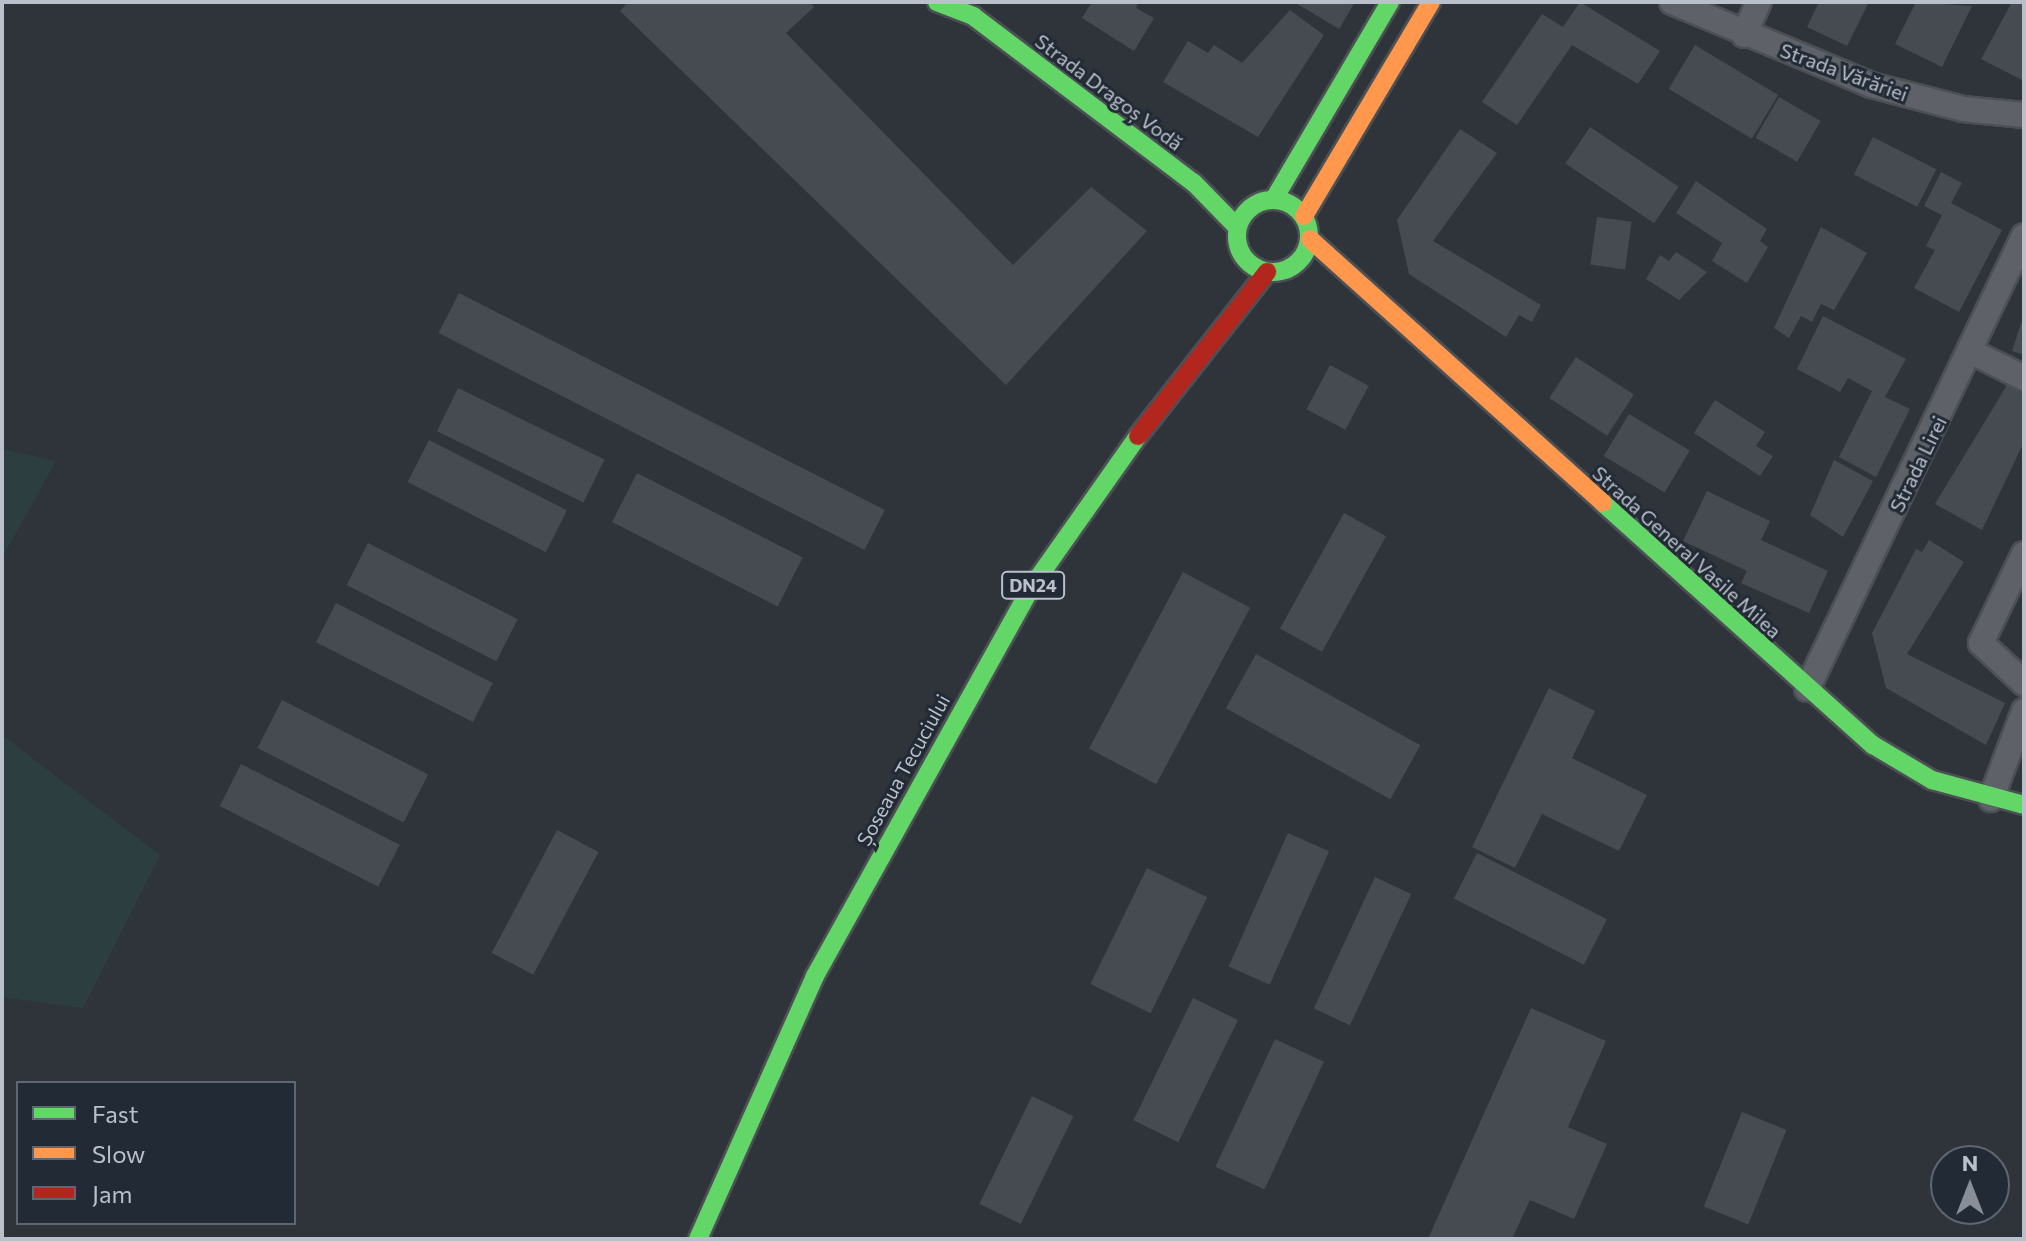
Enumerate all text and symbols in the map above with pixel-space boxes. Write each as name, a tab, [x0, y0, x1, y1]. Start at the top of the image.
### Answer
street label: Strada Dragoș Vodă	[1031, 29, 1187, 155]
street label: Strada Vărăriei	[1777, 38, 1911, 106]
street label: Strada Lirei	[1884, 412, 1952, 516]
street label: Strada General Vasile Milea	[1588, 461, 1786, 643]
road number: DN24	[1001, 571, 1065, 599]
street label: Șoseaua Tecuciului	[851, 690, 955, 850]
legend	[16, 1081, 296, 1225]
text: Fast	[92, 1099, 139, 1128]
text: Slow	[92, 1139, 145, 1168]
north arrow	[1930, 1145, 2010, 1225]
text: N	[1962, 1149, 1978, 1176]
text: Jam	[92, 1179, 132, 1208]

